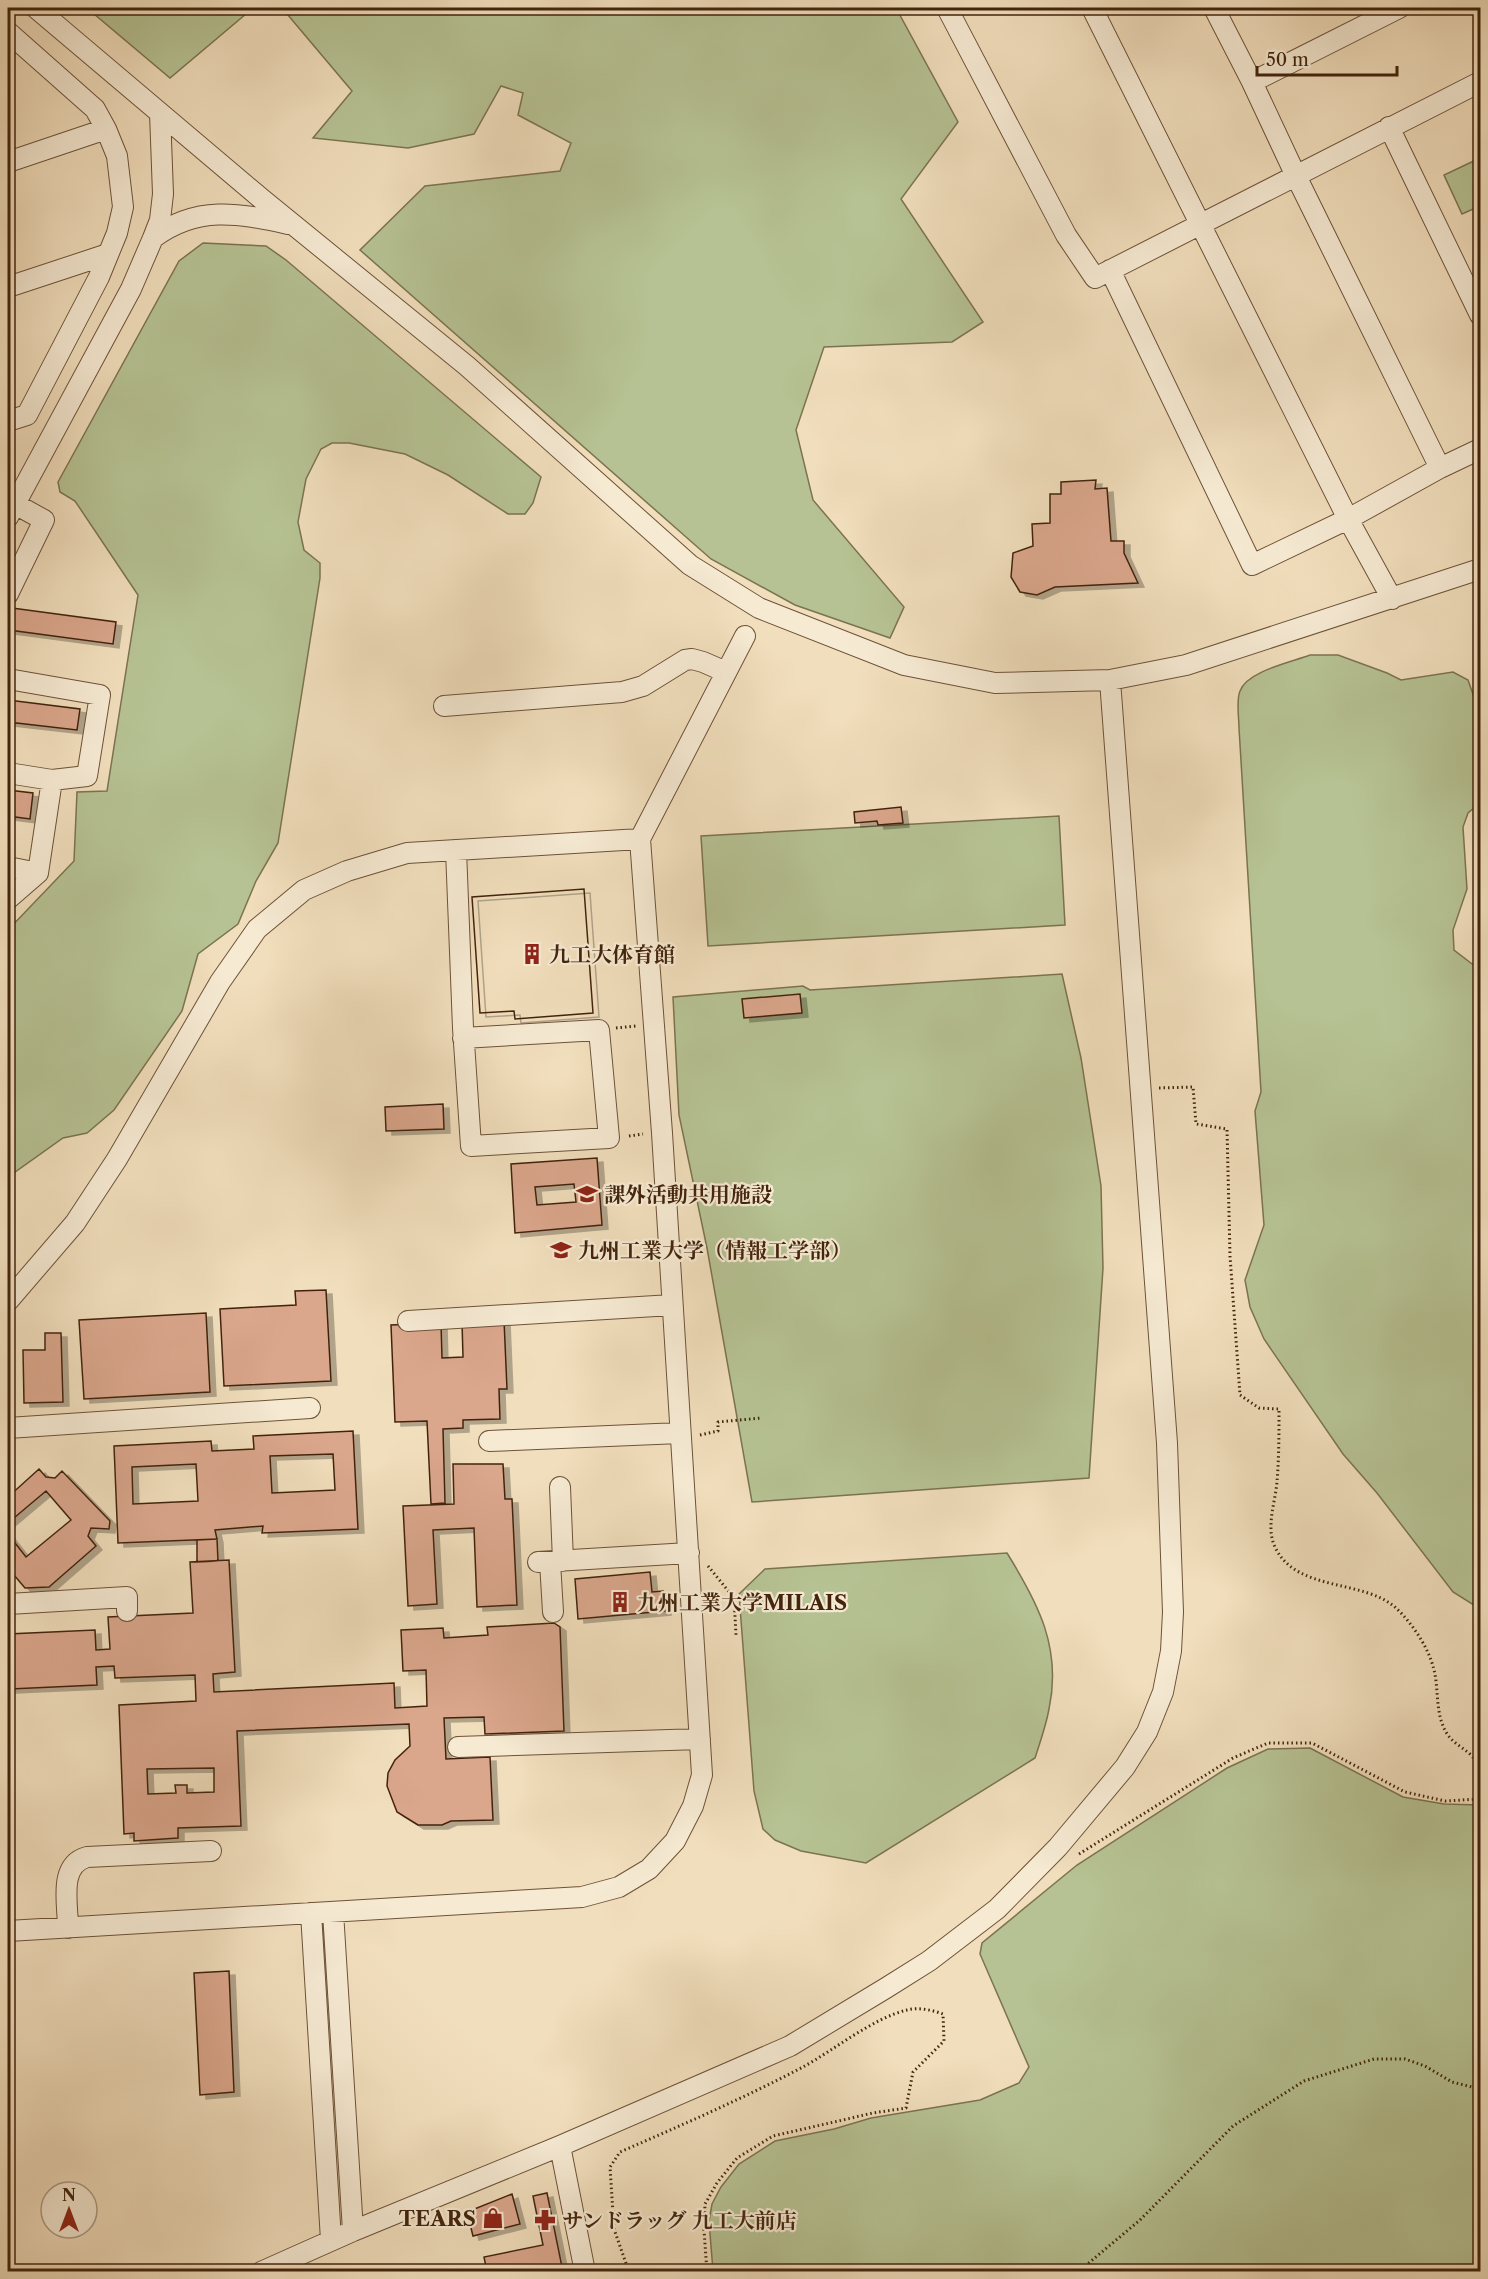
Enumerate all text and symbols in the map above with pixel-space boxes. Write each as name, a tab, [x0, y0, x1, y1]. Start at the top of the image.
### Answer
scale bar	[1257, 39, 1396, 77]
text: 50 m	[1266, 49, 1309, 71]
building icon: 九工大体育館	[520, 942, 544, 966]
place label: 九工大体育館	[549, 942, 675, 967]
school or university icon: 課外活動共用施設	[575, 1182, 599, 1206]
place label: 課外活動共用施設	[604, 1182, 772, 1207]
school or university icon: 九州工業大学（情報工学部）	[549, 1238, 573, 1262]
place label: 九州工業大学（情報工学部）	[578, 1238, 851, 1263]
building icon: 九州工業大学MILAIS	[608, 1590, 632, 1614]
place label: 九州工業大学MILAIS	[637, 1590, 847, 1615]
north arrow	[39, 2180, 99, 2240]
text: N	[62, 2185, 76, 2205]
place label: TEARS	[399, 2206, 476, 2231]
shop icon: TEARS	[481, 2206, 505, 2230]
pharmacy icon: サンドラッグ 九工大前店	[533, 2208, 557, 2232]
place label: サンドラッグ 九工大前店	[562, 2208, 797, 2233]

